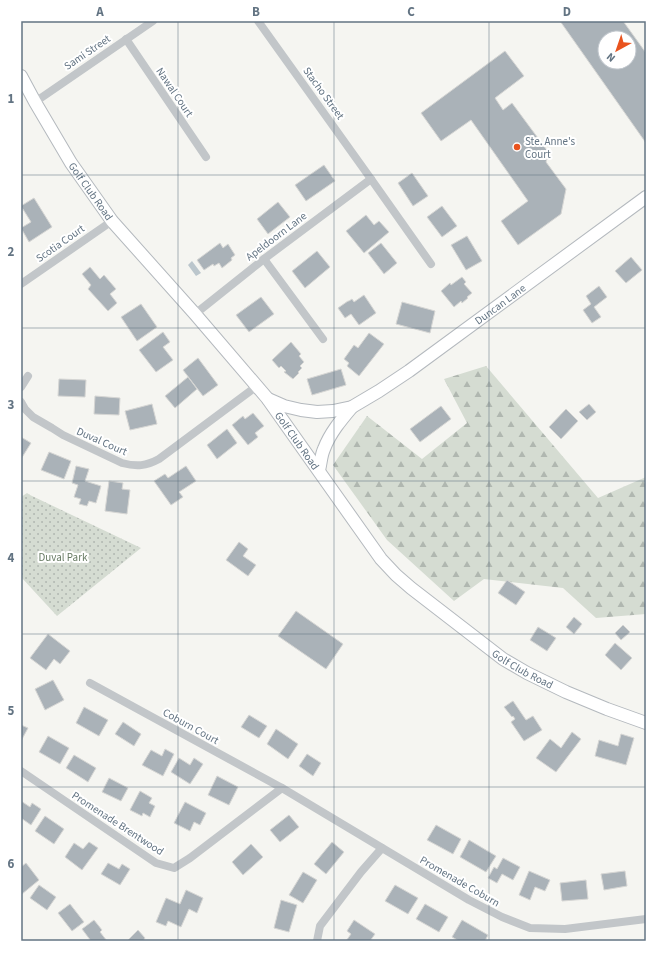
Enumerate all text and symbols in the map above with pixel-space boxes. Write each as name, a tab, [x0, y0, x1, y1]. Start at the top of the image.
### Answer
text: A	[95, 3, 104, 21]
text: B	[252, 3, 260, 21]
text: C	[407, 3, 415, 21]
text: D	[563, 3, 571, 21]
north arrow	[597, 30, 637, 70]
street label: Sami Street	[61, 31, 114, 73]
text: N	[603, 49, 619, 65]
street label: Stacho Street	[299, 64, 348, 123]
street label: Nawal Court	[152, 65, 197, 120]
text: 1	[8, 90, 15, 108]
place label: Ste. Anne's Court	[525, 134, 576, 162]
marker: Ste. Anne's Court	[512, 142, 522, 152]
street label: Golf Club Road	[65, 159, 116, 224]
street label: Apeldoorn Lane	[243, 208, 310, 264]
street label: Scotia Court	[33, 221, 88, 266]
text: 2	[8, 243, 15, 261]
street label: Duncan Lane	[472, 280, 529, 328]
text: 3	[8, 396, 15, 414]
street label: Golf Club Road	[271, 409, 323, 473]
street label: Duval Court	[74, 424, 130, 459]
text: 4	[8, 549, 15, 567]
park label: Duval Park	[39, 550, 88, 565]
street label: Golf Club Road	[489, 646, 555, 693]
text: 5	[8, 702, 15, 720]
street label: Coburn Court	[160, 705, 222, 748]
street label: Promenade Brentwood	[69, 788, 167, 859]
street label: Promenade Coburn	[417, 852, 502, 910]
text: 6	[8, 855, 15, 873]

